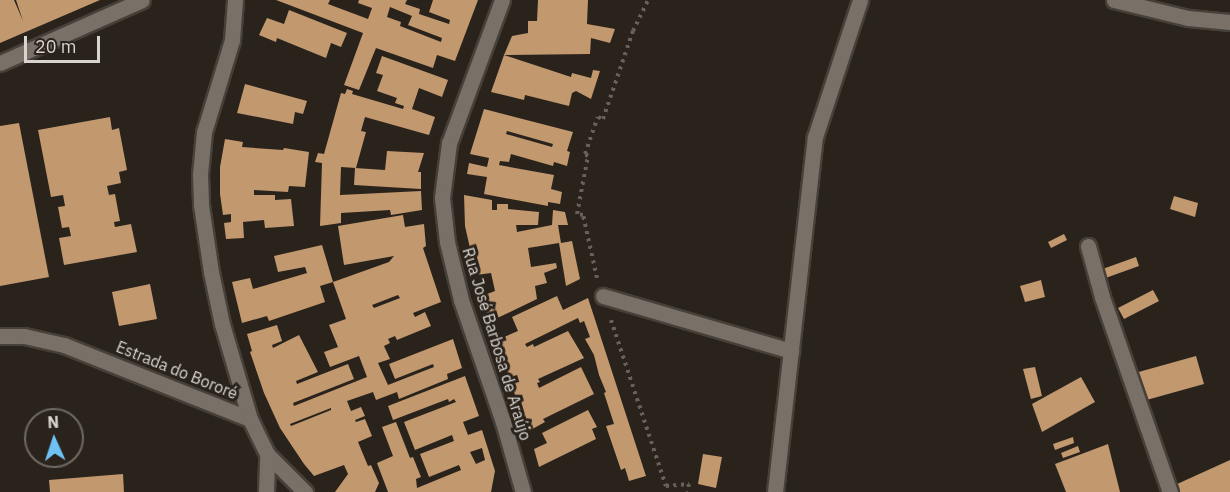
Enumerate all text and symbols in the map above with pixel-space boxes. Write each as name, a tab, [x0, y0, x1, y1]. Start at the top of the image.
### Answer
scale bar	[27, 24, 104, 62]
text: 20 m	[35, 35, 77, 58]
street label: Rua José Barbosa de Araújo	[458, 245, 536, 443]
street label: Estrada do Bororé	[113, 337, 241, 403]
north arrow	[24, 408, 84, 468]
text: N	[47, 412, 59, 432]

